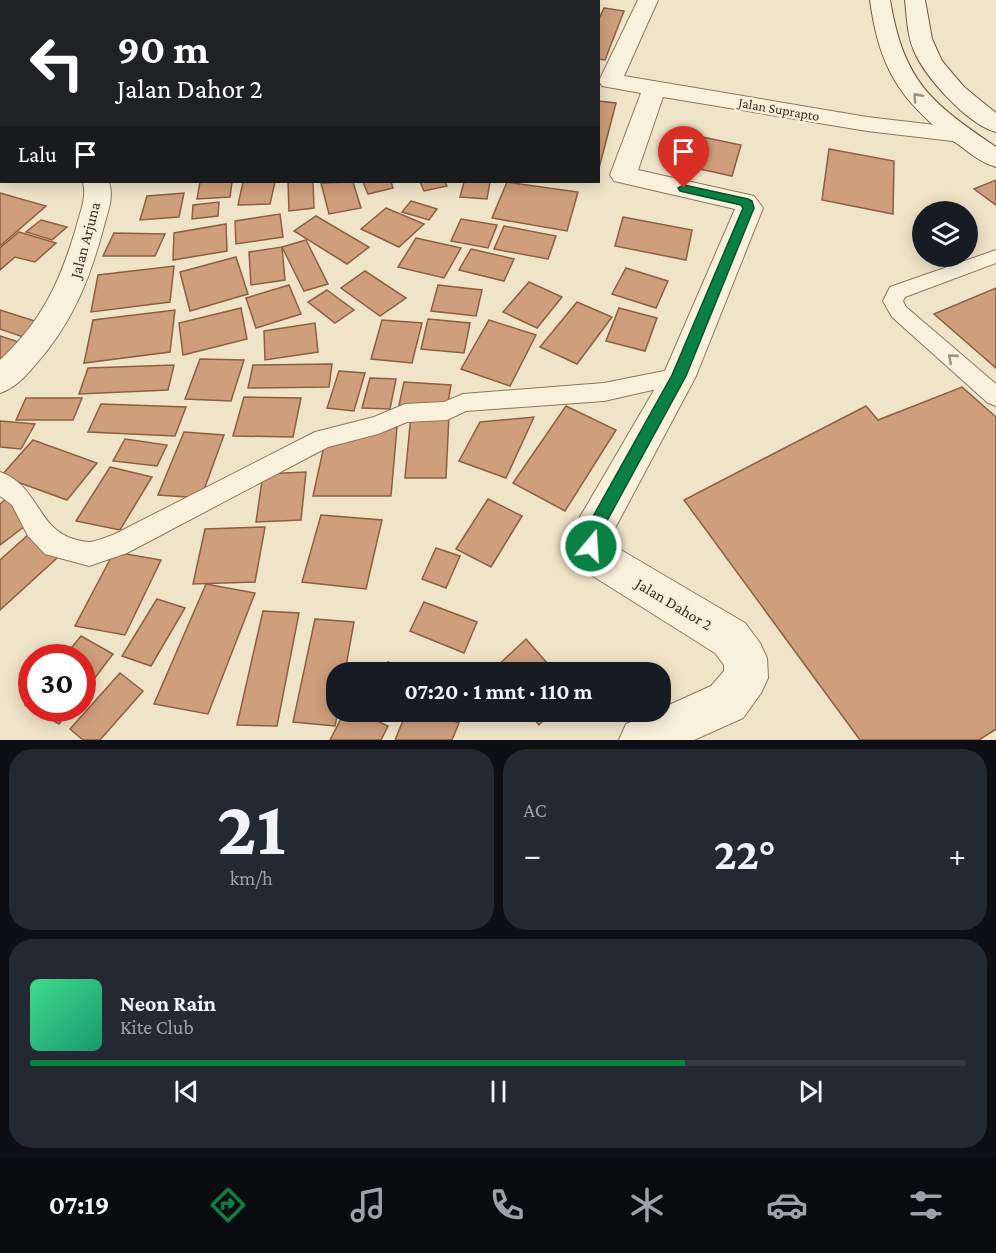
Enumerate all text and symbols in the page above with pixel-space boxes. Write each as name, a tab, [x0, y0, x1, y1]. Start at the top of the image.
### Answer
icon: left	[18, 24, 96, 102]
text: 90 m	[117, 25, 209, 72]
text: Jalan Dahor 2	[117, 74, 263, 104]
one-way arrow	[913, 93, 924, 104]
street label: Jalan Suprapto	[735, 94, 821, 124]
pin	[658, 126, 709, 188]
icon: arrive	[667, 135, 700, 168]
icon: arrive	[69, 138, 102, 171]
text: Lalu	[18, 142, 57, 167]
street label: Jalan Arjuna	[66, 199, 104, 282]
map controls	[912, 201, 978, 267]
button: layers	[912, 201, 978, 267]
one-way arrow	[948, 355, 959, 366]
position arrow	[559, 514, 623, 578]
street label: Jalan Dahor 2	[630, 573, 716, 635]
speed limit sign: 30	[18, 644, 96, 722]
text: 07:20 · 1 mnt · 110 m	[405, 679, 592, 704]
text: 21	[217, 784, 286, 871]
text: AC	[524, 799, 547, 821]
text: 22°	[714, 829, 776, 879]
text: −	[524, 836, 541, 873]
text: +	[949, 836, 966, 873]
text: km/h	[230, 867, 273, 889]
text: Neon Rain	[120, 991, 216, 1016]
text: Kite Club	[120, 1016, 194, 1038]
icon: previous	[170, 1075, 203, 1108]
icon: pause	[482, 1075, 515, 1108]
icon: next	[794, 1075, 827, 1108]
icon: directions	[207, 1184, 249, 1226]
icon: music	[347, 1184, 389, 1226]
icon: phone	[486, 1184, 528, 1226]
icon: climate	[626, 1184, 668, 1226]
icon: car	[766, 1184, 808, 1226]
icon: filters	[905, 1184, 947, 1226]
text: 07:19	[49, 1190, 109, 1220]

